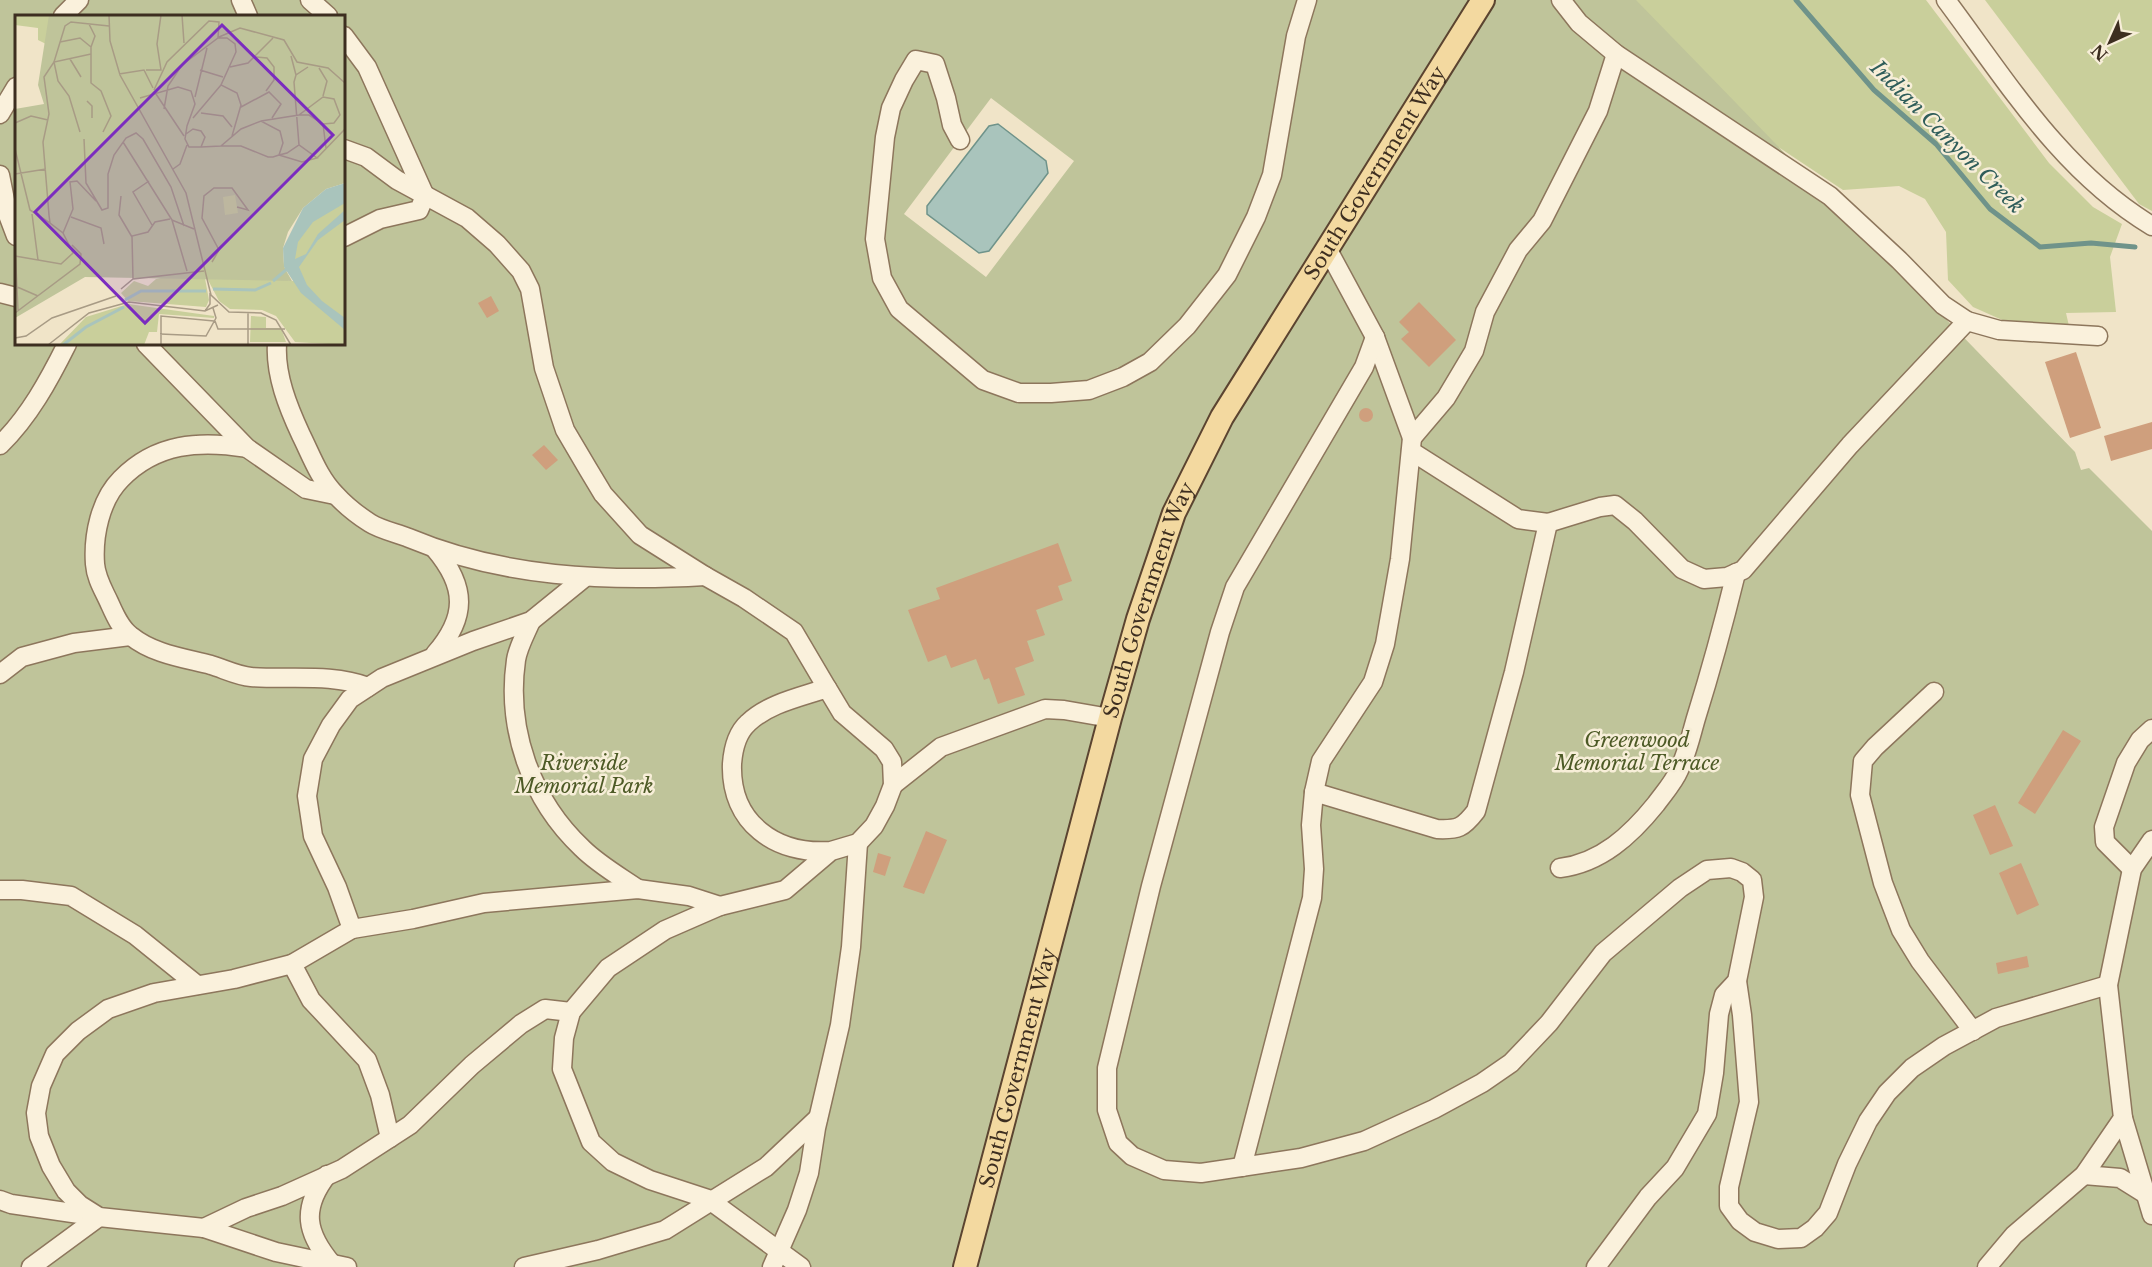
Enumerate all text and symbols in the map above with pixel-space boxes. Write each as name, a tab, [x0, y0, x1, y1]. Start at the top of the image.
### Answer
north arrow	[2080, 12, 2140, 72]
inset map	[15, 15, 345, 345]
text: N	[2087, 40, 2112, 65]
water label: Indian Canyon Creek	[1864, 54, 2029, 219]
street label: South Government Way	[1299, 61, 1451, 284]
street label: South Government Way	[1099, 478, 1200, 721]
park label: Greenwood Memorial Terrace	[1554, 728, 1719, 775]
park label: Riverside Memorial Park	[514, 751, 653, 798]
street label: South Government Way	[974, 945, 1061, 1191]

